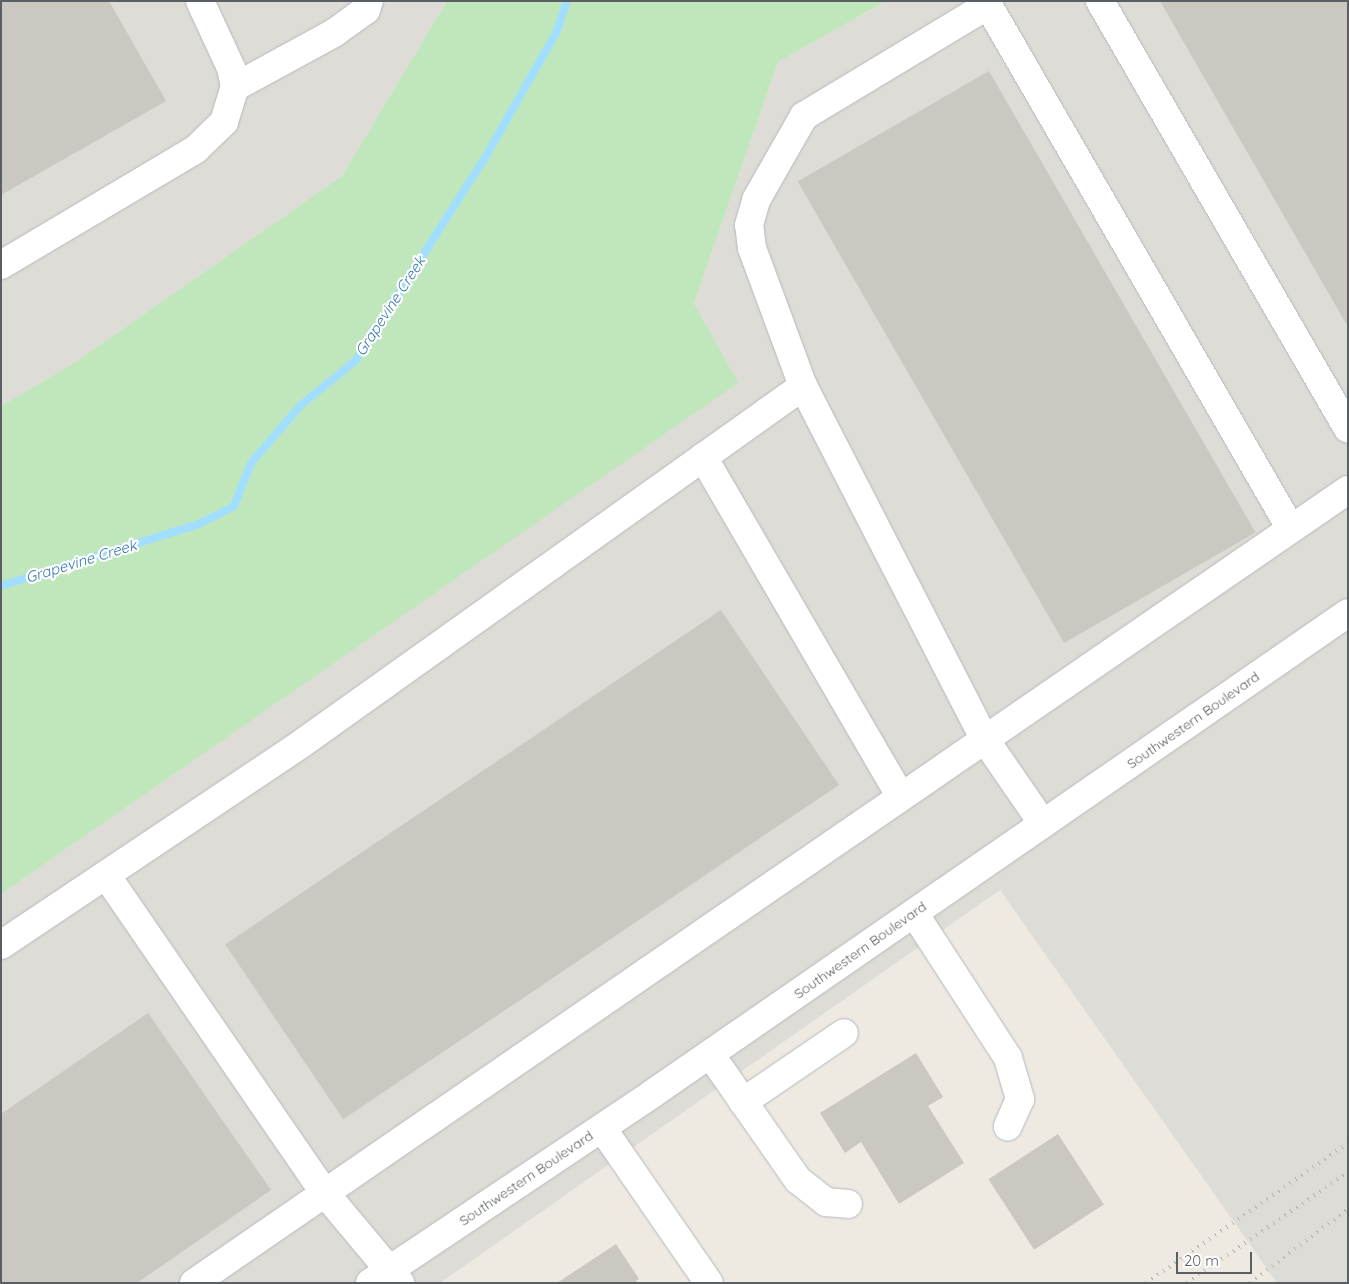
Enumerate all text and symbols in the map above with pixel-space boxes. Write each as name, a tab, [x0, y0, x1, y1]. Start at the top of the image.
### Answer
water label: Grapevine Creek	[351, 253, 429, 359]
water label: Grapevine Creek	[23, 536, 139, 586]
street label: Southwestern Boulevard	[1124, 668, 1262, 772]
street label: Southwestern Boulevard	[791, 898, 929, 1002]
street label: Southwestern Boulevard	[456, 1127, 596, 1229]
scale bar	[1179, 1242, 1255, 1274]
text: 20 m	[1184, 1251, 1219, 1270]

